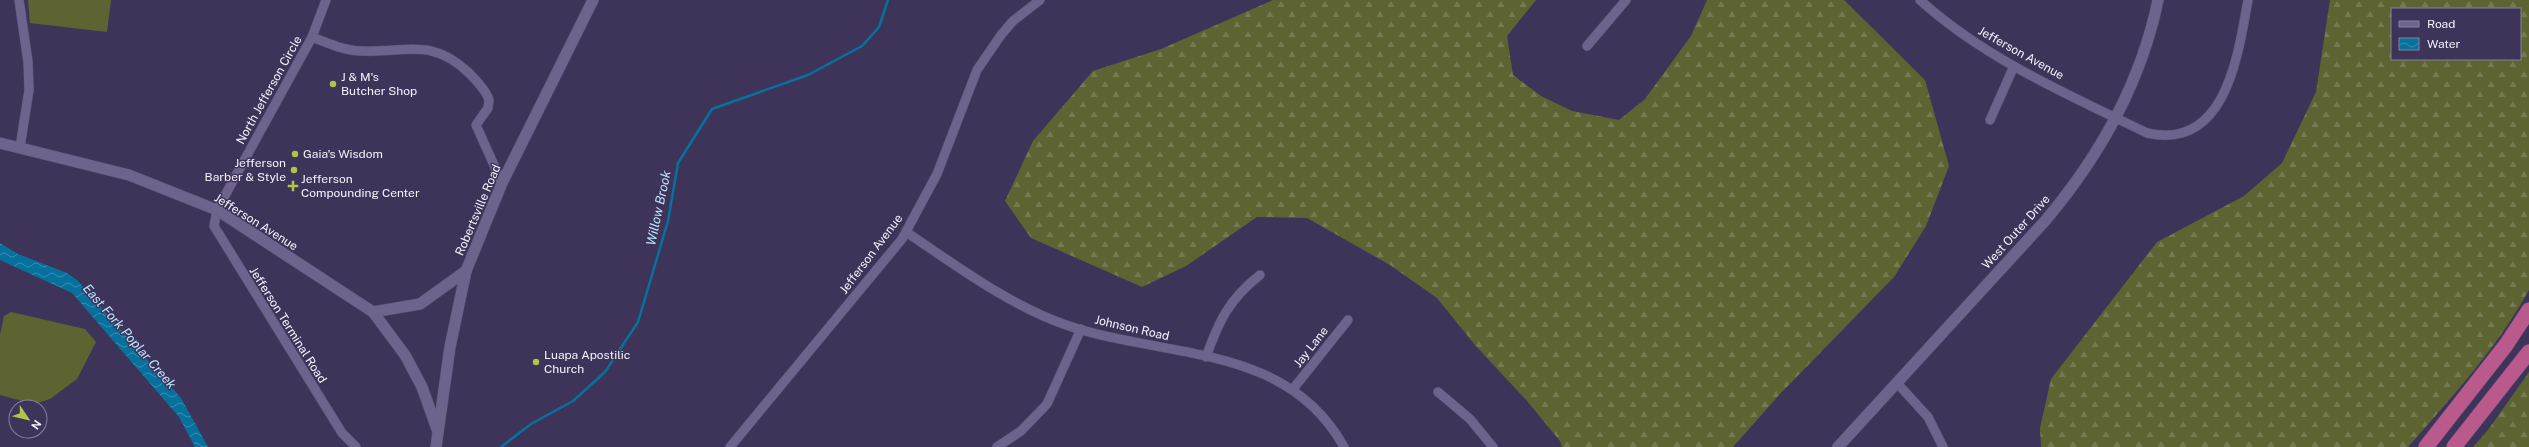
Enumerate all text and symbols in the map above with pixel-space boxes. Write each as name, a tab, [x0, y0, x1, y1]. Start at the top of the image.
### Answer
legend	[2391, 8, 2521, 60]
text: Road	[2427, 17, 2455, 31]
street label: Jefferson Avenue	[1976, 24, 2066, 82]
street label: North Jefferson Circle	[233, 33, 305, 147]
text: Water	[2427, 37, 2461, 51]
place label: J & M's Butcher Shop	[341, 70, 417, 98]
marker: J & M's Butcher Shop	[328, 79, 338, 89]
place label: Gaia's Wisdom	[303, 147, 383, 161]
marker: Gaia's Wisdom	[290, 149, 300, 159]
place label: Jefferson Barber & Style	[205, 156, 286, 184]
street label: Robertsville Road	[452, 162, 504, 258]
marker: Jefferson Barber & Style	[289, 165, 299, 175]
water label: Willow Brook	[643, 169, 674, 247]
place label: Jefferson Compounding Center	[301, 172, 420, 200]
marker: Jefferson Compounding Center	[288, 181, 298, 191]
street label: Jefferson Avenue	[212, 191, 300, 253]
street label: West Outer Drive	[1979, 192, 2053, 272]
street label: Jefferson Avenue	[837, 211, 906, 296]
street label: Jefferson Terminal Road	[246, 264, 330, 386]
water label: East Fork Poplar Creek	[80, 281, 179, 392]
street label: Johnson Road	[1093, 313, 1171, 343]
street label: Jay Lane	[1291, 324, 1331, 370]
place label: Luapa Apostilic Church	[544, 348, 630, 376]
marker: Luapa Apostilic Church	[531, 357, 541, 367]
north arrow	[8, 399, 48, 439]
text: N	[29, 418, 44, 432]

